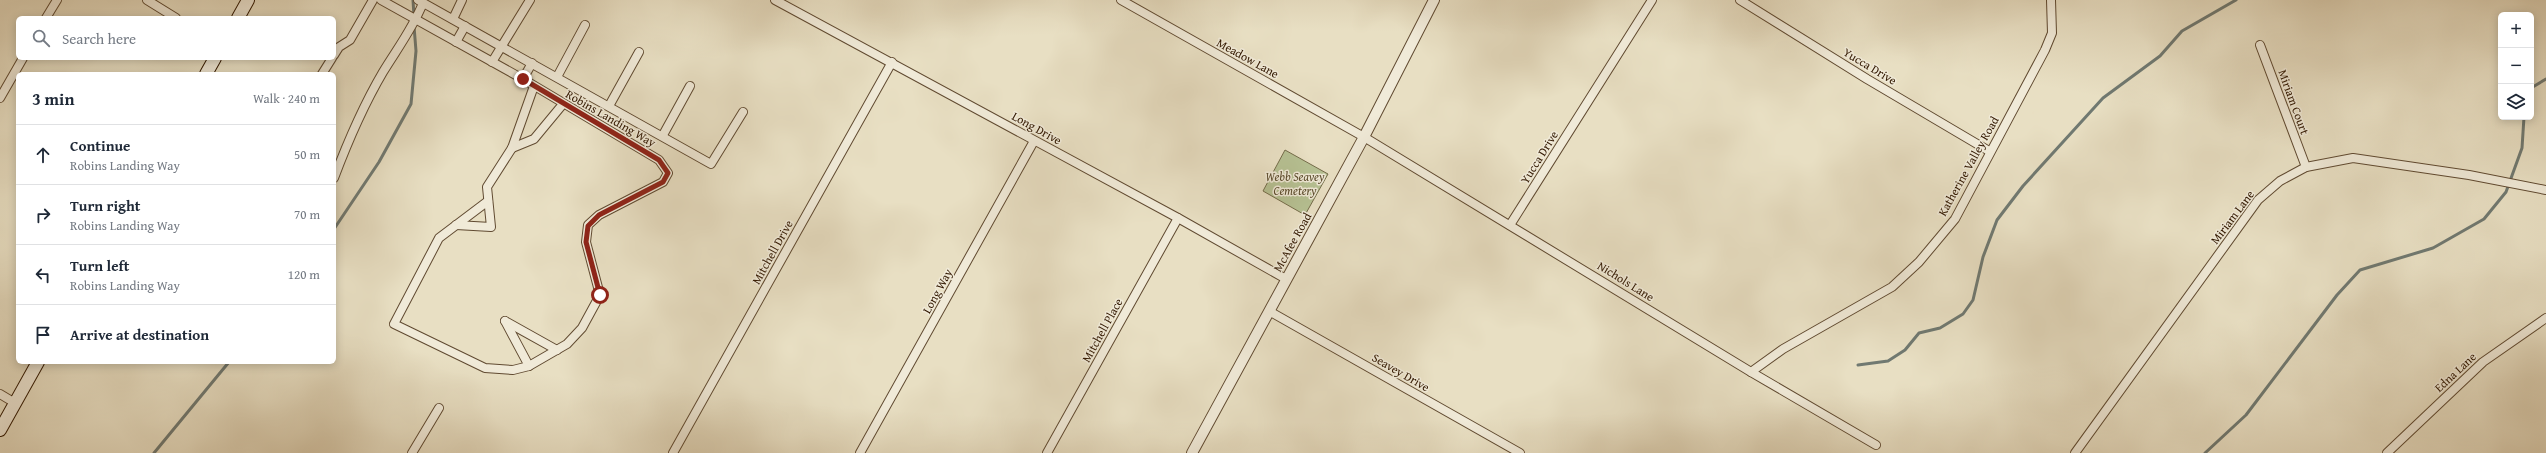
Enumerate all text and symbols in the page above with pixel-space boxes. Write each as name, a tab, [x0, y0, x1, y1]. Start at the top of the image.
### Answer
map controls	[2498, 12, 2534, 120]
button: +	[2498, 12, 2534, 48]
search box	[16, 16, 336, 60]
icon: search	[30, 27, 52, 49]
text: Search here	[62, 28, 136, 49]
street label: Meadow Lane	[1214, 34, 1282, 82]
street label: Yucca Drive	[1840, 43, 1900, 89]
button: −	[2498, 48, 2534, 84]
street label: Miriam Court	[2274, 67, 2314, 138]
route end	[514, 70, 532, 88]
button: layers	[2498, 84, 2534, 120]
street label: Robins Landing Way	[563, 85, 659, 151]
text: 3 min	[32, 86, 74, 111]
text: Walk · 240 m	[253, 89, 320, 108]
street label: Long Drive	[1009, 107, 1065, 149]
street label: Katherine Valley Road	[1934, 113, 2003, 219]
street label: Yucca Drive	[1516, 127, 1562, 187]
text: Continue	[70, 135, 131, 156]
icon: ahead	[32, 144, 54, 166]
text: 50 m	[294, 145, 320, 164]
text: Robins Landing Way	[70, 156, 180, 175]
park label: Webb Seavey Cemetery	[1266, 168, 1325, 199]
street label: Miriam Lane	[2206, 186, 2258, 247]
text: Turn right	[70, 195, 141, 216]
icon: right	[32, 204, 54, 226]
text: 70 m	[294, 205, 320, 224]
street label: McAfee Road	[1269, 209, 1316, 275]
text: Robins Landing Way	[70, 216, 180, 235]
street label: Mitchell Drive	[747, 216, 797, 287]
text: Turn left	[70, 255, 129, 276]
street label: Nichols Lane	[1594, 257, 1658, 305]
icon: left	[32, 264, 54, 286]
text: 120 m	[288, 265, 320, 284]
street label: Long Way	[918, 266, 956, 316]
text: Robins Landing Way	[70, 276, 180, 295]
route start	[591, 286, 609, 304]
street label: Mitchell Place	[1077, 295, 1127, 365]
icon: arrive	[32, 324, 54, 346]
text: Arrive at destination	[70, 324, 209, 345]
street label: Edna Lane	[2430, 348, 2480, 396]
street label: Seavey Drive	[1369, 349, 1433, 396]

